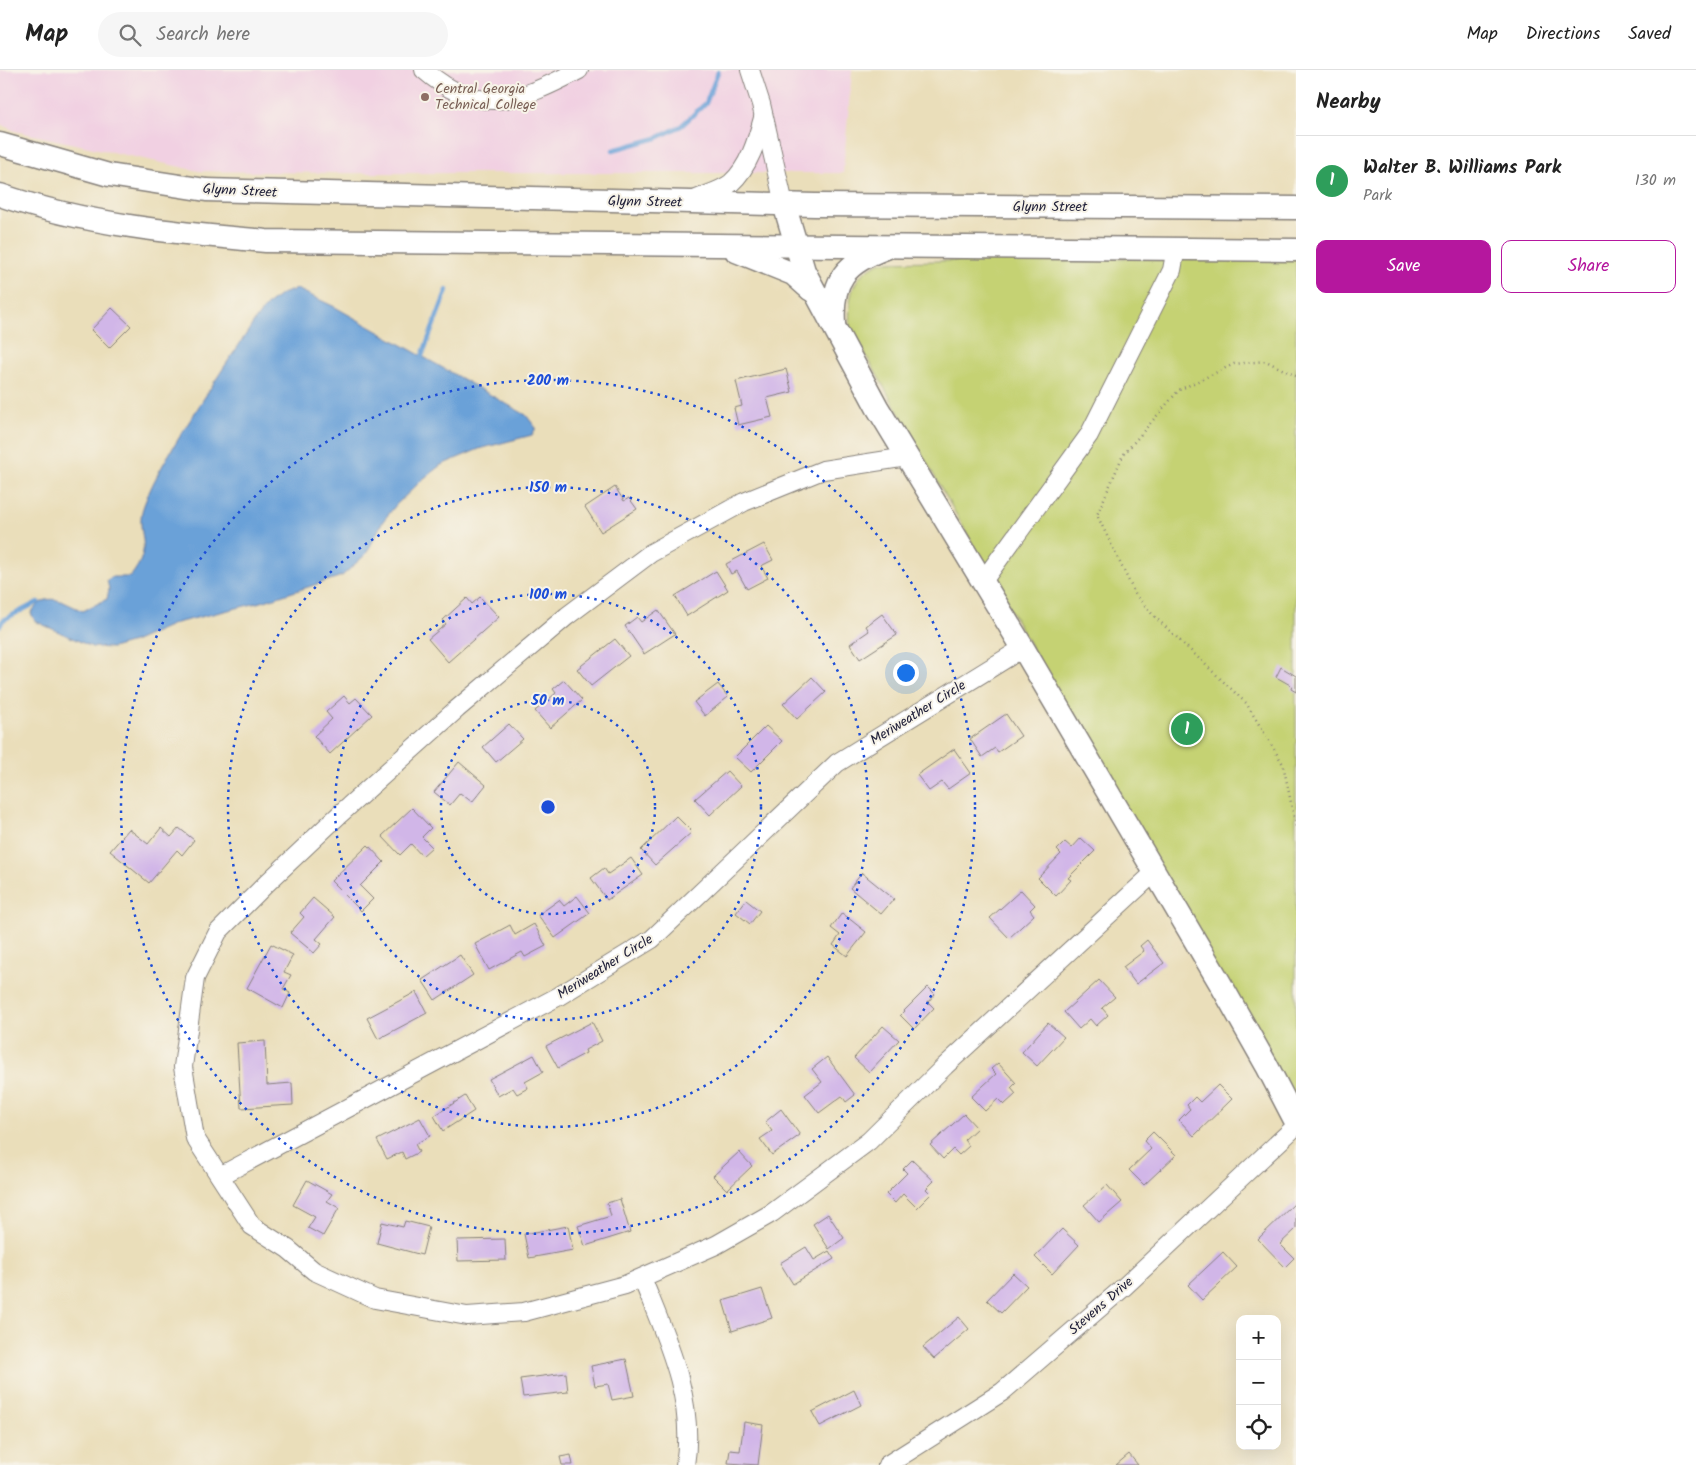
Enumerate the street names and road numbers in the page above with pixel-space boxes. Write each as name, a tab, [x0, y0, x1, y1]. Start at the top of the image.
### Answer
street label: Glynn Street	[202, 178, 278, 204]
street label: Glynn Street	[608, 190, 683, 214]
street label: Glynn Street	[1013, 196, 1088, 218]
street label: Meriweather Circle	[866, 674, 971, 751]
street label: Meriweather Circle	[553, 928, 658, 1005]
street label: Stevens Drive	[1064, 1271, 1139, 1340]

